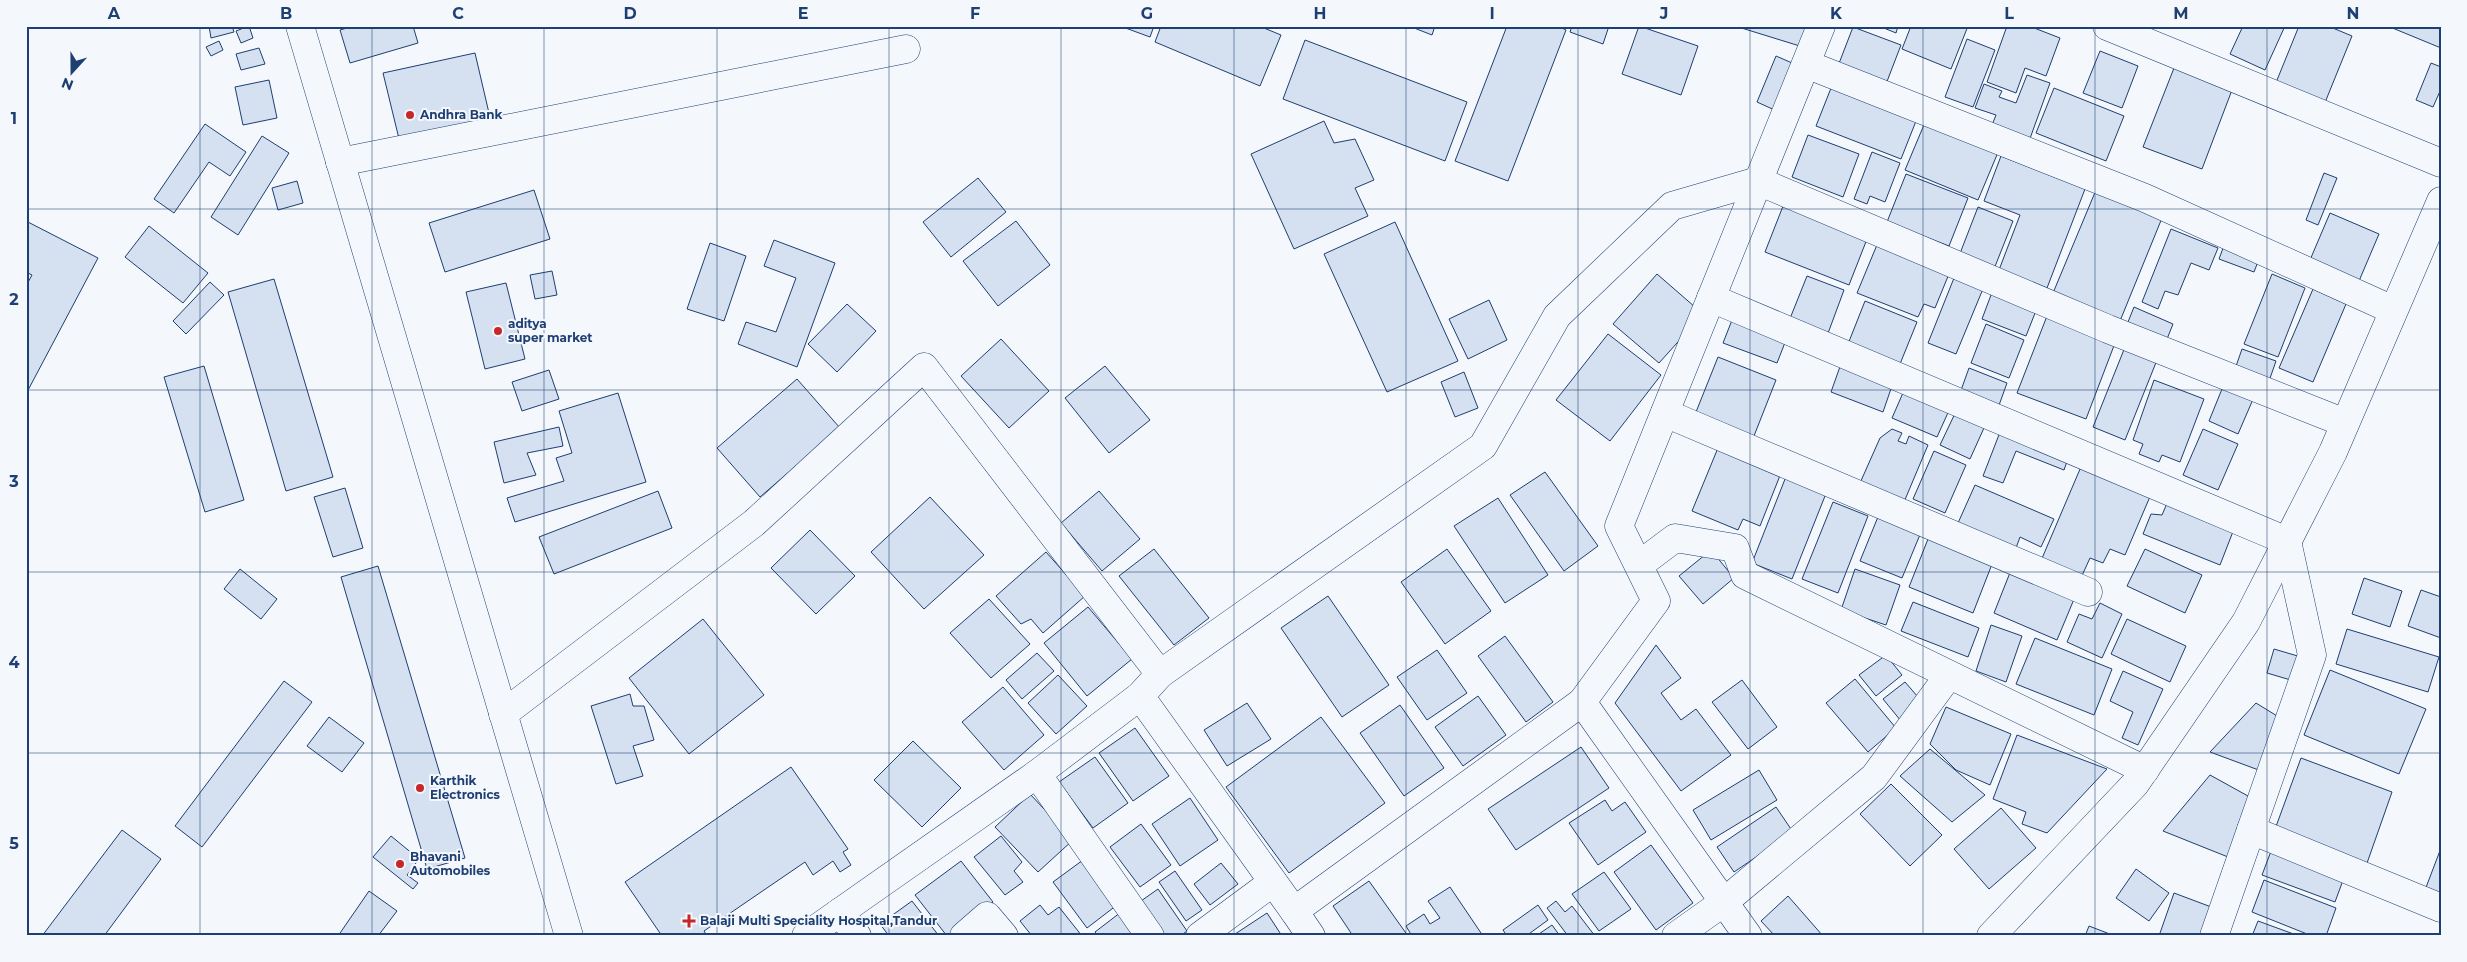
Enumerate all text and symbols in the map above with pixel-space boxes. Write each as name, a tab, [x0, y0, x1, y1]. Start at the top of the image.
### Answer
text: A	[107, 4, 121, 23]
text: B	[280, 4, 292, 23]
text: C	[452, 4, 464, 23]
text: D	[623, 4, 637, 23]
text: E	[798, 4, 808, 23]
text: F	[970, 4, 980, 23]
text: G	[1141, 4, 1153, 23]
text: H	[1314, 4, 1326, 23]
text: I	[1489, 4, 1495, 23]
text: J	[1659, 4, 1668, 23]
text: K	[1830, 4, 1843, 23]
text: L	[2004, 4, 2014, 23]
text: M	[2173, 4, 2189, 23]
text: N	[2347, 4, 2359, 23]
north arrow	[48, 48, 98, 98]
text: N	[59, 74, 76, 95]
place label: Andhra Bank	[419, 107, 503, 122]
text: 1	[11, 109, 17, 128]
marker: Andhra Bank	[404, 109, 416, 121]
text: 2	[9, 290, 19, 309]
place label: aditya super market	[508, 316, 593, 345]
marker: aditya super market	[492, 325, 504, 337]
text: 3	[8, 472, 19, 491]
text: 4	[8, 653, 20, 672]
place label: Karthik Electronics	[430, 773, 501, 802]
marker: Karthik Electronics	[414, 782, 426, 794]
text: 5	[9, 834, 19, 853]
place label: Bhavani Automobiles	[409, 849, 491, 878]
marker: Bhavani Automobiles	[394, 858, 406, 870]
place label: Balaji Multi Speciality Hospital,Tandur	[700, 913, 937, 928]
marker: Balaji Multi Speciality Hospital,Tandur	[682, 914, 696, 928]

